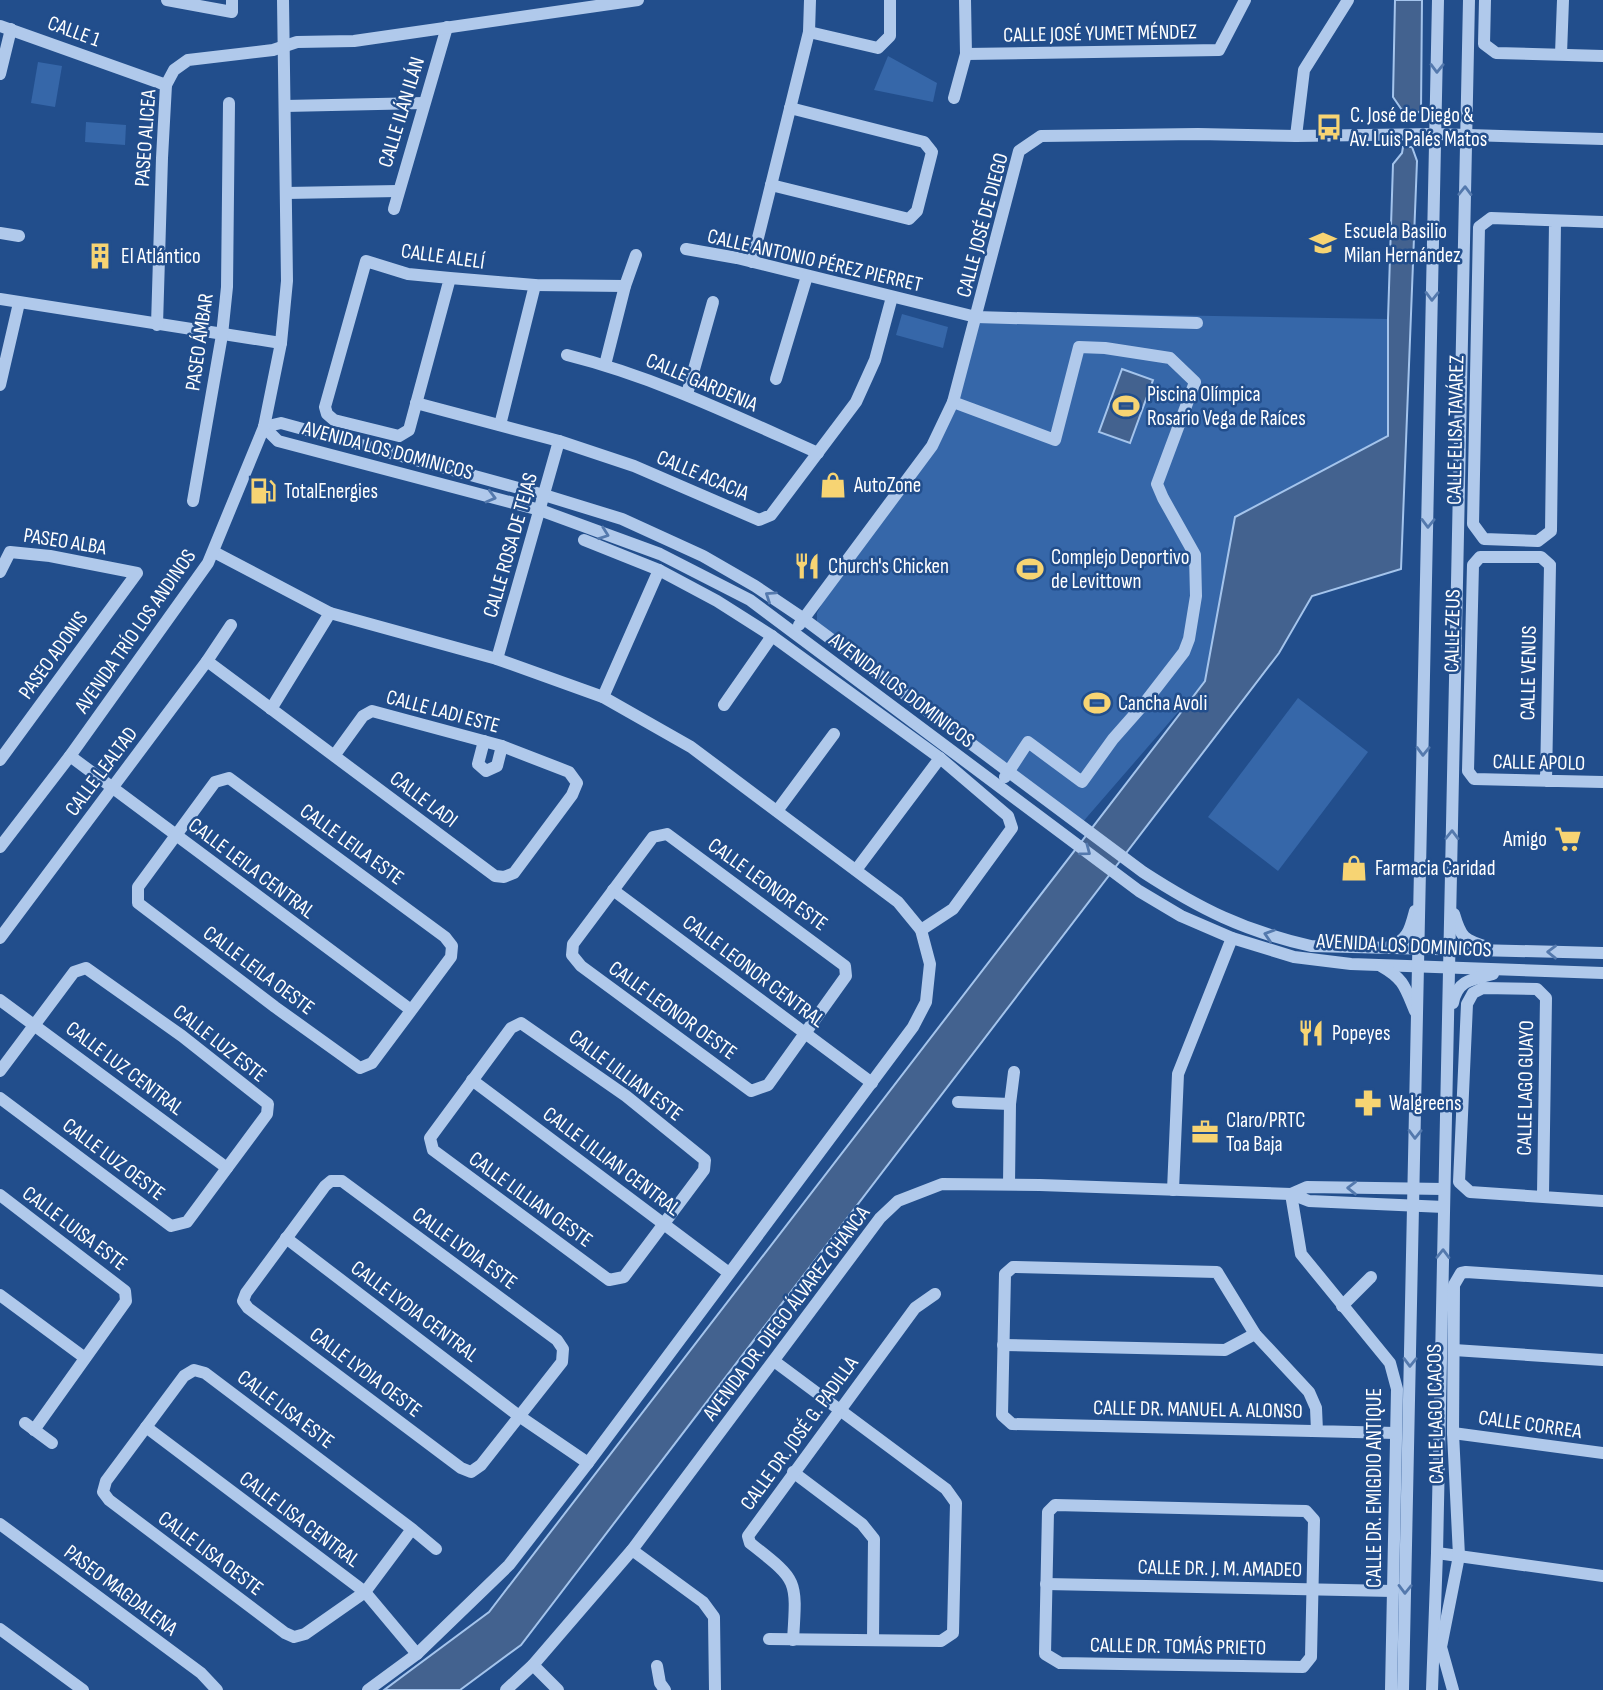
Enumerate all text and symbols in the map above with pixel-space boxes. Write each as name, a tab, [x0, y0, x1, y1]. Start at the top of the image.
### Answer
street label: CALLE 1	[44, 10, 104, 53]
street label: CALLE JOSÉ YUMET MÉNDEZ	[1003, 19, 1197, 48]
street label: CALLE ILÁN ILÁN	[373, 54, 430, 170]
one-way arrow	[1429, 63, 1445, 74]
street label: PASEO ALICEA	[130, 88, 161, 187]
place label: C. José de Diego & Av. Luis Palés Matos	[1349, 103, 1487, 152]
bus stop icon: C. José de Diego & Av. Luis Palés Matos	[1314, 112, 1344, 142]
street label: CALLE JOSÉ DE DIEGO	[951, 150, 1014, 300]
one-way arrow	[1457, 185, 1473, 196]
place label: Escuela Basilio Milan Hernández	[1344, 219, 1461, 268]
street label: CALLE ANTONIO PÉREZ PIERRET	[705, 224, 925, 297]
school or university icon: Escuela Basilio Milan Hernández	[1308, 228, 1338, 258]
street label: CALLE ALELÍ	[400, 238, 486, 275]
building icon: El Atlántico	[85, 241, 115, 271]
place label: El Atlántico	[121, 244, 201, 269]
one-way arrow	[1425, 290, 1440, 301]
street label: PASEO ÁMBAR	[180, 292, 219, 392]
street label: CALLE GARDENIA	[642, 348, 762, 418]
street label: CALLE ELISA TAVÁREZ	[1442, 355, 1469, 505]
place label: Piscina Olímpica Rosario Vega de Raíces	[1147, 382, 1306, 431]
sports icon: Piscina Olímpica Rosario Vega de Raíces	[1111, 391, 1141, 421]
street label: AVENIDA LOS DOMINICOS	[299, 415, 476, 485]
street label: CALLE ACACIA	[653, 445, 754, 507]
street label: CALLE ROSA DE TEJAS	[478, 470, 543, 620]
shop icon: AutoZone	[818, 470, 848, 500]
place label: AutoZone	[853, 473, 921, 498]
fuel station icon: TotalEnergies	[248, 476, 278, 506]
place label: TotalEnergies	[284, 479, 378, 504]
one-way arrow	[485, 489, 497, 503]
one-way arrow	[1420, 518, 1435, 529]
street label: PASEO ALBA	[22, 523, 109, 561]
one-way arrow	[598, 526, 610, 540]
street label: AVENIDA TRÍO LOS ANDINOS	[69, 545, 201, 719]
place label: Complejo Deportivo de Levittown	[1051, 545, 1190, 594]
restaurant icon: Church's Chicken	[792, 551, 822, 581]
place label: Church's Chicken	[828, 554, 949, 579]
sports icon: Complejo Deportivo de Levittown	[1015, 554, 1045, 584]
street label: CALLE ZEUS	[1439, 589, 1466, 673]
one-way arrow	[765, 592, 778, 604]
street label: PASEO ADONIS	[13, 607, 94, 704]
street label: CALLE VENUS	[1515, 625, 1542, 721]
street label: AVENIDA LOS DOMINICOS	[823, 627, 979, 753]
street label: CALLE LADI ESTE	[383, 684, 502, 739]
sports icon: Cancha Avoli	[1082, 688, 1112, 718]
place label: Cancha Avoli	[1118, 691, 1207, 716]
street label: CALLE LEALTAD	[60, 722, 143, 821]
one-way arrow	[1415, 746, 1431, 756]
street label: CALLE APOLO	[1492, 749, 1586, 776]
street label: CALLE LADI	[385, 766, 462, 833]
street label: CALLE LEILA ESTE	[295, 798, 409, 890]
street label: CALLE LEILA CENTRAL	[183, 813, 320, 924]
supermarket icon: Amigo	[1553, 824, 1583, 854]
place label: Amigo	[1502, 827, 1547, 852]
one-way arrow	[1444, 829, 1459, 840]
street label: CALLE LEONOR ESTE	[703, 833, 832, 936]
one-way arrow	[1078, 843, 1091, 856]
shop icon: Farmacia Caridad	[1339, 853, 1369, 883]
place label: Farmacia Caridad	[1375, 856, 1495, 881]
street label: CALLE LEONOR CENTRAL	[678, 910, 830, 1033]
street label: CALLE LEILA OESTE	[198, 920, 319, 1020]
street label: AVENIDA LOS DOMINICOS	[1315, 928, 1492, 963]
one-way arrow	[1264, 929, 1276, 943]
one-way arrow	[1546, 944, 1557, 960]
street label: CALLE LEONOR OESTE	[604, 956, 742, 1065]
street label: CALLE LUZ ESTE	[168, 999, 271, 1088]
street label: CALLE LUZ CENTRAL	[61, 1016, 189, 1121]
restaurant icon: Popeyes	[1296, 1018, 1326, 1048]
street label: CALLE LAGO GUAYO	[1512, 1020, 1539, 1156]
place label: Popeyes	[1332, 1021, 1391, 1046]
street label: CALLE LILLIAN ESTE	[564, 1024, 688, 1126]
pharmacy icon: Walgreens	[1353, 1088, 1383, 1118]
place label: Walgreens	[1389, 1091, 1462, 1116]
street label: CALLE LILLIAN CENTRAL	[538, 1101, 686, 1221]
place label: Claro/PRTC Toa Baja	[1226, 1108, 1305, 1157]
street label: CALLE LUZ OESTE	[58, 1113, 170, 1206]
office icon: Claro/PRTC Toa Baja	[1190, 1117, 1220, 1147]
one-way arrow	[1407, 1130, 1423, 1140]
street label: CALLE LILLIAN OESTE	[464, 1146, 597, 1253]
one-way arrow	[1346, 1180, 1356, 1196]
street label: CALLE LUISA ESTE	[17, 1181, 132, 1276]
street label: AVENIDA DR. DIEGO ÁLVAREZ CHANCA	[697, 1200, 876, 1426]
street label: CALLE LYDIA ESTE	[407, 1202, 522, 1295]
one-way arrow	[1435, 1249, 1451, 1259]
street label: CALLE LYDIA CENTRAL	[346, 1255, 484, 1368]
street label: CALLE LYDIA OESTE	[305, 1322, 427, 1423]
street label: CALLE LAGO ICACOS	[1422, 1344, 1449, 1484]
street label: CALLE DR. JOSÉ G. PADILLA	[735, 1351, 864, 1515]
one-way arrow	[1402, 1357, 1418, 1368]
street label: CALLE LISA ESTE	[232, 1365, 339, 1454]
street label: CALLE DR. EMIGDIO ANTIQUE	[1362, 1388, 1387, 1588]
street label: CALLE DR. MANUEL A. ALONSO	[1093, 1395, 1303, 1424]
street label: CALLE CORREA	[1477, 1405, 1584, 1444]
street label: CALLE LISA CENTRAL	[235, 1466, 365, 1573]
street label: CALLE LISA OESTE	[153, 1506, 268, 1601]
street label: PASEO MAGDALENA	[59, 1540, 183, 1642]
street label: CALLE DR. J. M. AMADEO	[1137, 1555, 1303, 1582]
one-way arrow	[1397, 1585, 1413, 1595]
street label: CALLE DR. TOMÁS PRIETO	[1090, 1632, 1266, 1661]

